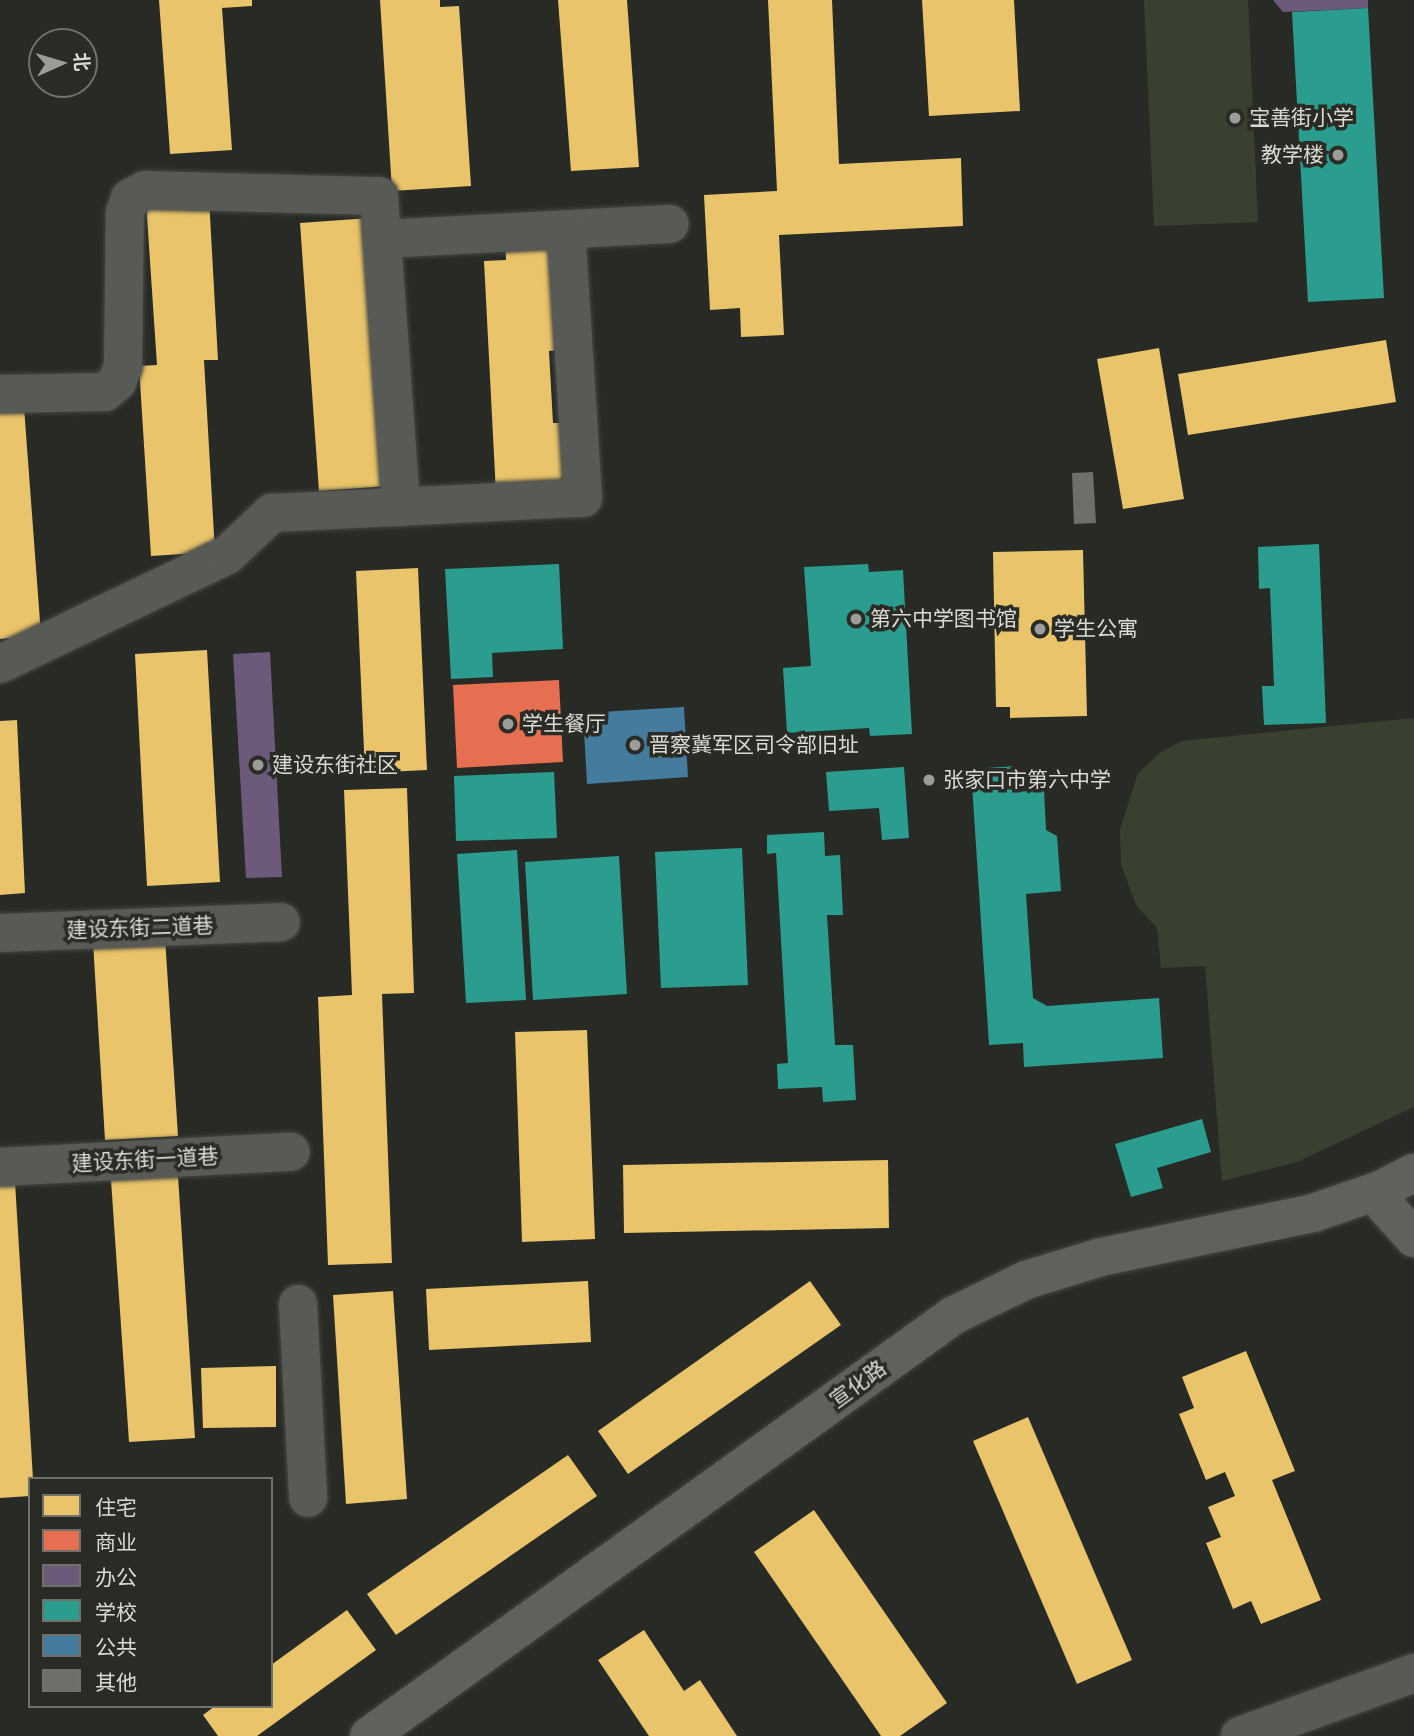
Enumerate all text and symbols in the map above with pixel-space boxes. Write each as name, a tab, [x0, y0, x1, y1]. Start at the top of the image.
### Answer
north arrow	[28, 28, 98, 98]
text: 北	[70, 51, 94, 72]
place label: 宝善街小学	[1249, 105, 1354, 131]
marker: 宝善街小学	[1227, 110, 1243, 126]
place label: 教学楼	[1261, 142, 1324, 168]
marker: 教学楼	[1330, 147, 1346, 163]
place label: 第六中学图书馆	[870, 606, 1017, 632]
marker: 第六中学图书馆	[848, 611, 864, 627]
place label: 学生公寓	[1054, 616, 1138, 642]
marker: 学生公寓	[1032, 621, 1048, 637]
place label: 学生餐厅	[522, 711, 606, 737]
marker: 学生餐厅	[500, 716, 516, 732]
place label: 晋察冀军区司令部旧址	[649, 732, 859, 758]
marker: 晋察冀军区司令部旧址	[627, 737, 643, 753]
place label: 建设东街社区	[272, 752, 398, 778]
marker: 建设东街社区	[250, 757, 266, 773]
place label: 张家口市第六中学	[943, 767, 1111, 793]
marker: 张家口市第六中学	[921, 772, 937, 788]
street label: 建设东街二道巷	[66, 913, 214, 943]
street label: 建设东街一道巷	[71, 1144, 219, 1176]
street label: 宣化路	[825, 1355, 891, 1413]
legend	[28, 1477, 273, 1708]
text: 住宅	[95, 1495, 137, 1520]
text: 商业	[95, 1530, 137, 1555]
text: 办公	[95, 1565, 137, 1590]
text: 学校	[95, 1600, 137, 1625]
text: 公共	[95, 1635, 137, 1660]
text: 其他	[95, 1670, 137, 1695]

